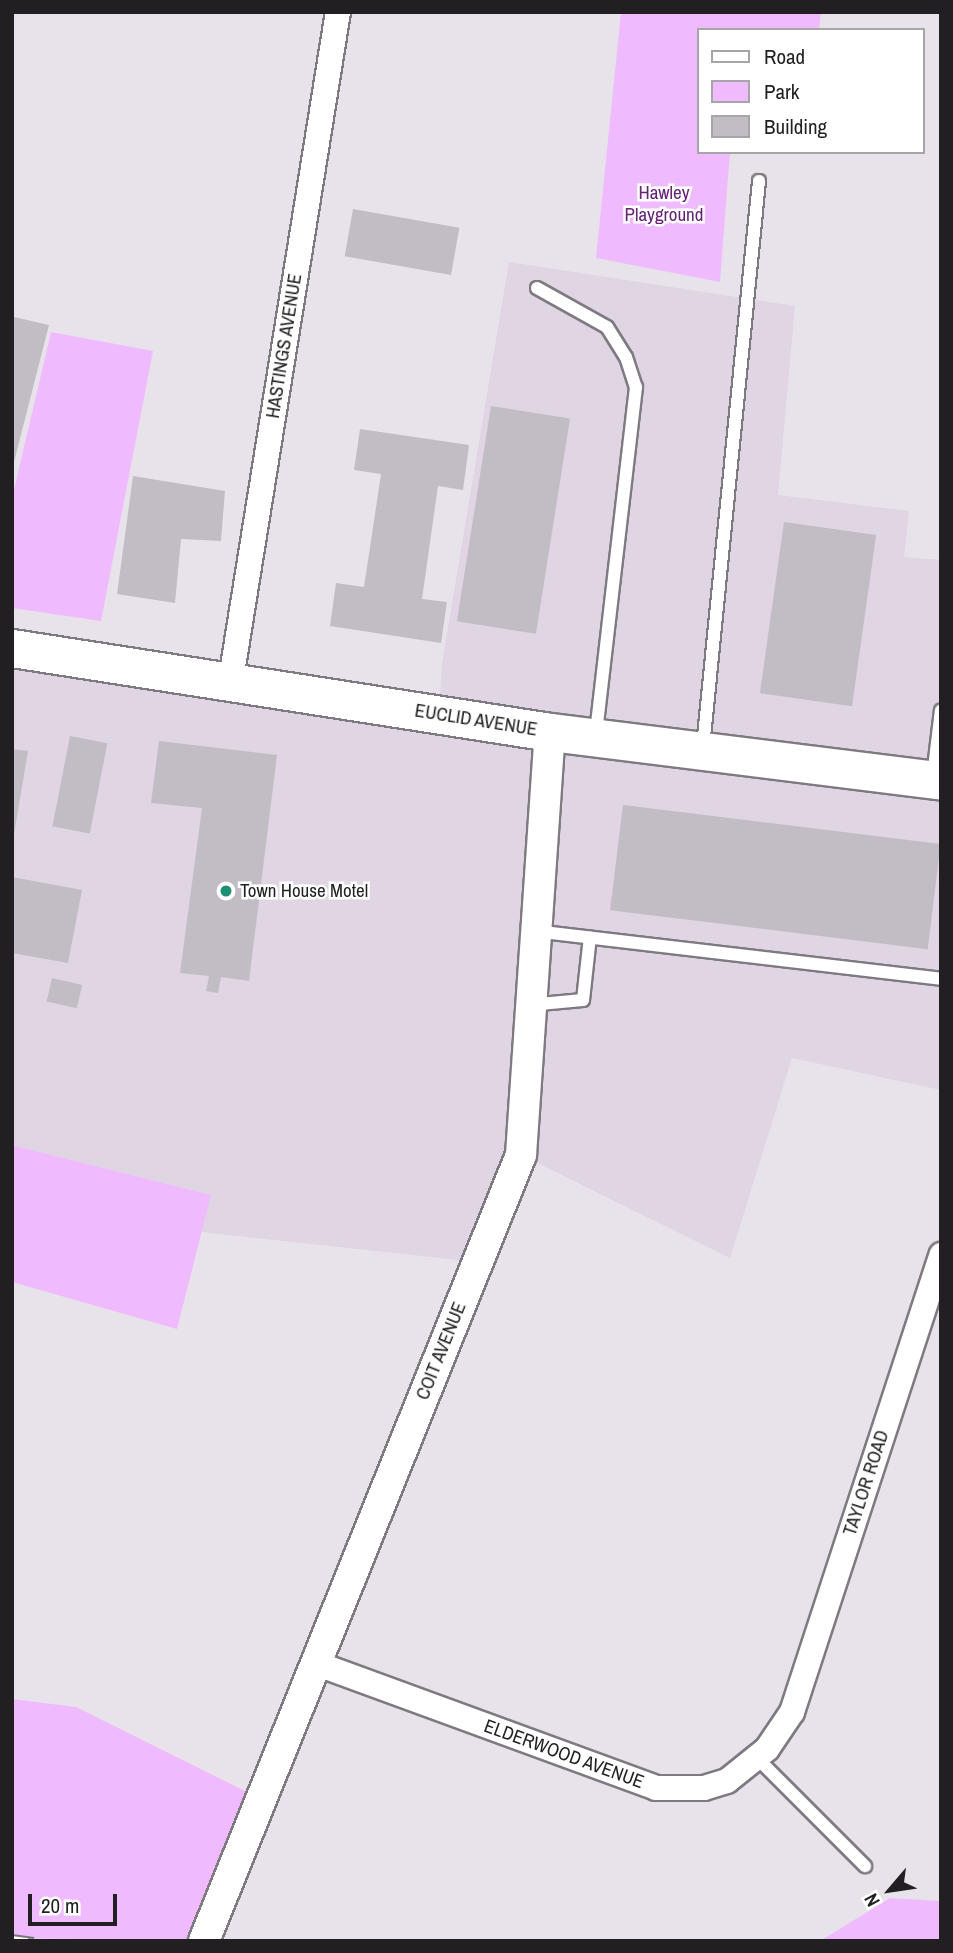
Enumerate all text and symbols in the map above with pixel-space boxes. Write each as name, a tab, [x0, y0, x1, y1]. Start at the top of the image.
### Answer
legend	[698, 28, 925, 154]
text: Road	[764, 42, 805, 71]
text: Park	[764, 77, 799, 106]
text: Building	[764, 112, 827, 141]
park label: Hawley Playground	[625, 182, 703, 226]
street label: HASTINGS AVENUE	[261, 272, 307, 420]
street label: EUCLID AVENUE	[413, 699, 539, 741]
place label: Town House Motel	[240, 880, 368, 902]
marker: Town House Motel	[218, 883, 234, 899]
street label: COIT AVENUE	[411, 1298, 471, 1404]
street label: TAYLOR ROAD	[838, 1427, 894, 1539]
street label: ELDERWOOD AVENUE	[481, 1714, 647, 1794]
north arrow	[855, 1855, 925, 1925]
scale bar	[32, 1880, 121, 1924]
text: N	[858, 1889, 886, 1911]
text: 20 m	[41, 1891, 79, 1920]

